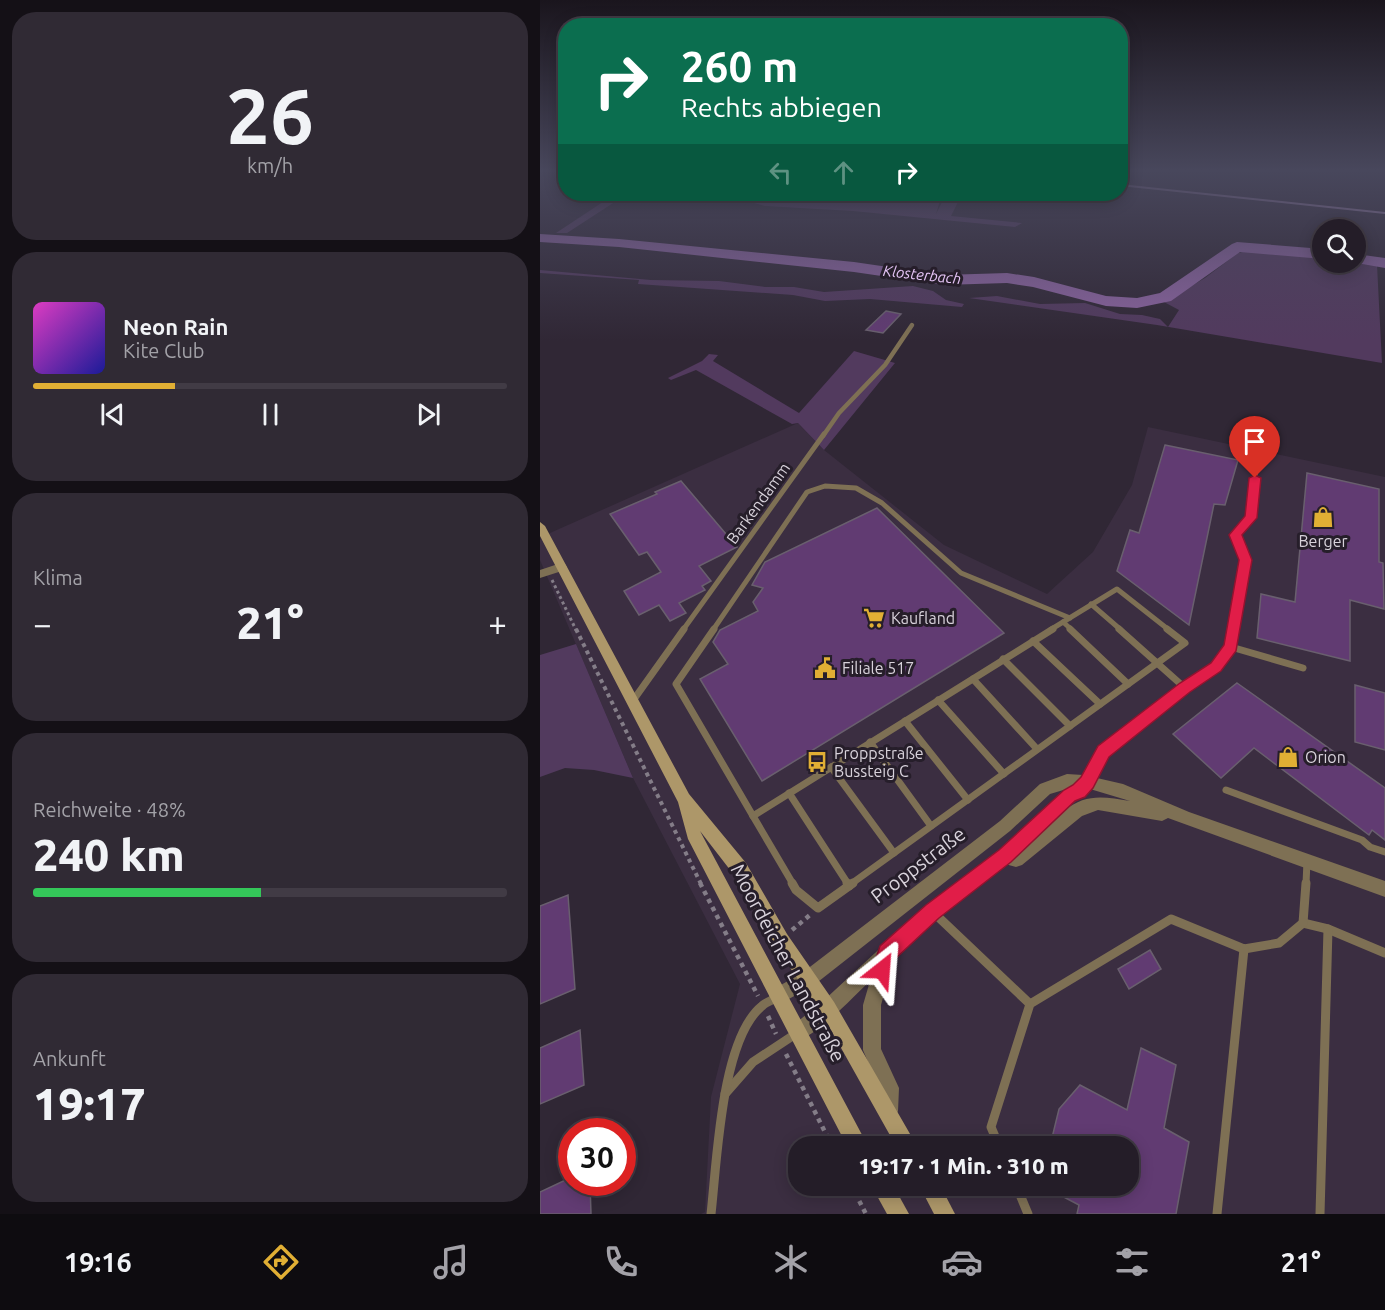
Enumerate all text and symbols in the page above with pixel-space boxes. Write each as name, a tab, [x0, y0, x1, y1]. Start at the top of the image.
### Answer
icon: right	[582, 42, 660, 120]
text: 260 m	[681, 43, 798, 90]
text: 26	[226, 71, 314, 159]
text: Rechts abbiegen	[681, 92, 882, 122]
text: km/h	[247, 154, 293, 177]
icon: left	[764, 156, 797, 189]
icon: ahead	[827, 156, 860, 189]
icon: right	[890, 156, 923, 189]
map controls	[1312, 219, 1366, 273]
button: search	[1312, 219, 1366, 273]
water label: Klosterbach	[882, 262, 962, 287]
text: Neon Rain	[123, 314, 228, 339]
text: Kite Club	[123, 339, 205, 362]
icon: previous	[96, 398, 129, 431]
icon: pause	[254, 398, 287, 431]
icon: next	[412, 398, 445, 431]
pin	[1229, 416, 1280, 478]
icon: arrive	[1238, 425, 1271, 458]
street label: Barkendamm	[723, 459, 793, 547]
shop icon: Berger	[1311, 505, 1335, 529]
place label: Berger	[1298, 532, 1348, 550]
text: Klima	[33, 566, 83, 589]
text: 21°	[236, 597, 304, 648]
text: −	[33, 605, 52, 642]
text: +	[488, 605, 507, 642]
supermarket icon: Kaufland	[862, 606, 886, 630]
place label: Kaufland	[891, 609, 955, 627]
public building icon: Filiale 517	[813, 656, 837, 680]
place label: Filiale 517	[842, 659, 914, 677]
place label: Proppstraße Bussteig C	[834, 744, 924, 780]
shop icon: Orion	[1276, 745, 1300, 769]
place label: Orion	[1305, 748, 1346, 766]
bus stop icon: Proppstraße Bussteig C	[805, 750, 829, 774]
text: Reichweite · 48%	[33, 798, 186, 821]
street label: Proppstraße	[866, 822, 969, 908]
text: 240 km	[33, 829, 185, 880]
street label: Moordeicher Landstraße	[726, 860, 850, 1066]
position arrow	[850, 938, 914, 1002]
text: Ankunft	[33, 1047, 106, 1070]
text: 19:17	[33, 1078, 146, 1129]
speed limit sign: 30	[558, 1118, 636, 1196]
text: 19:17 · 1 Min. · 310 m	[858, 1153, 1069, 1178]
icon: directions	[260, 1241, 302, 1283]
icon: music	[430, 1241, 472, 1283]
icon: phone	[600, 1241, 642, 1283]
icon: climate	[770, 1241, 812, 1283]
icon: car	[941, 1241, 983, 1283]
icon: filters	[1111, 1241, 1153, 1283]
text: 19:16	[64, 1247, 132, 1277]
text: 21°	[1281, 1247, 1321, 1277]

